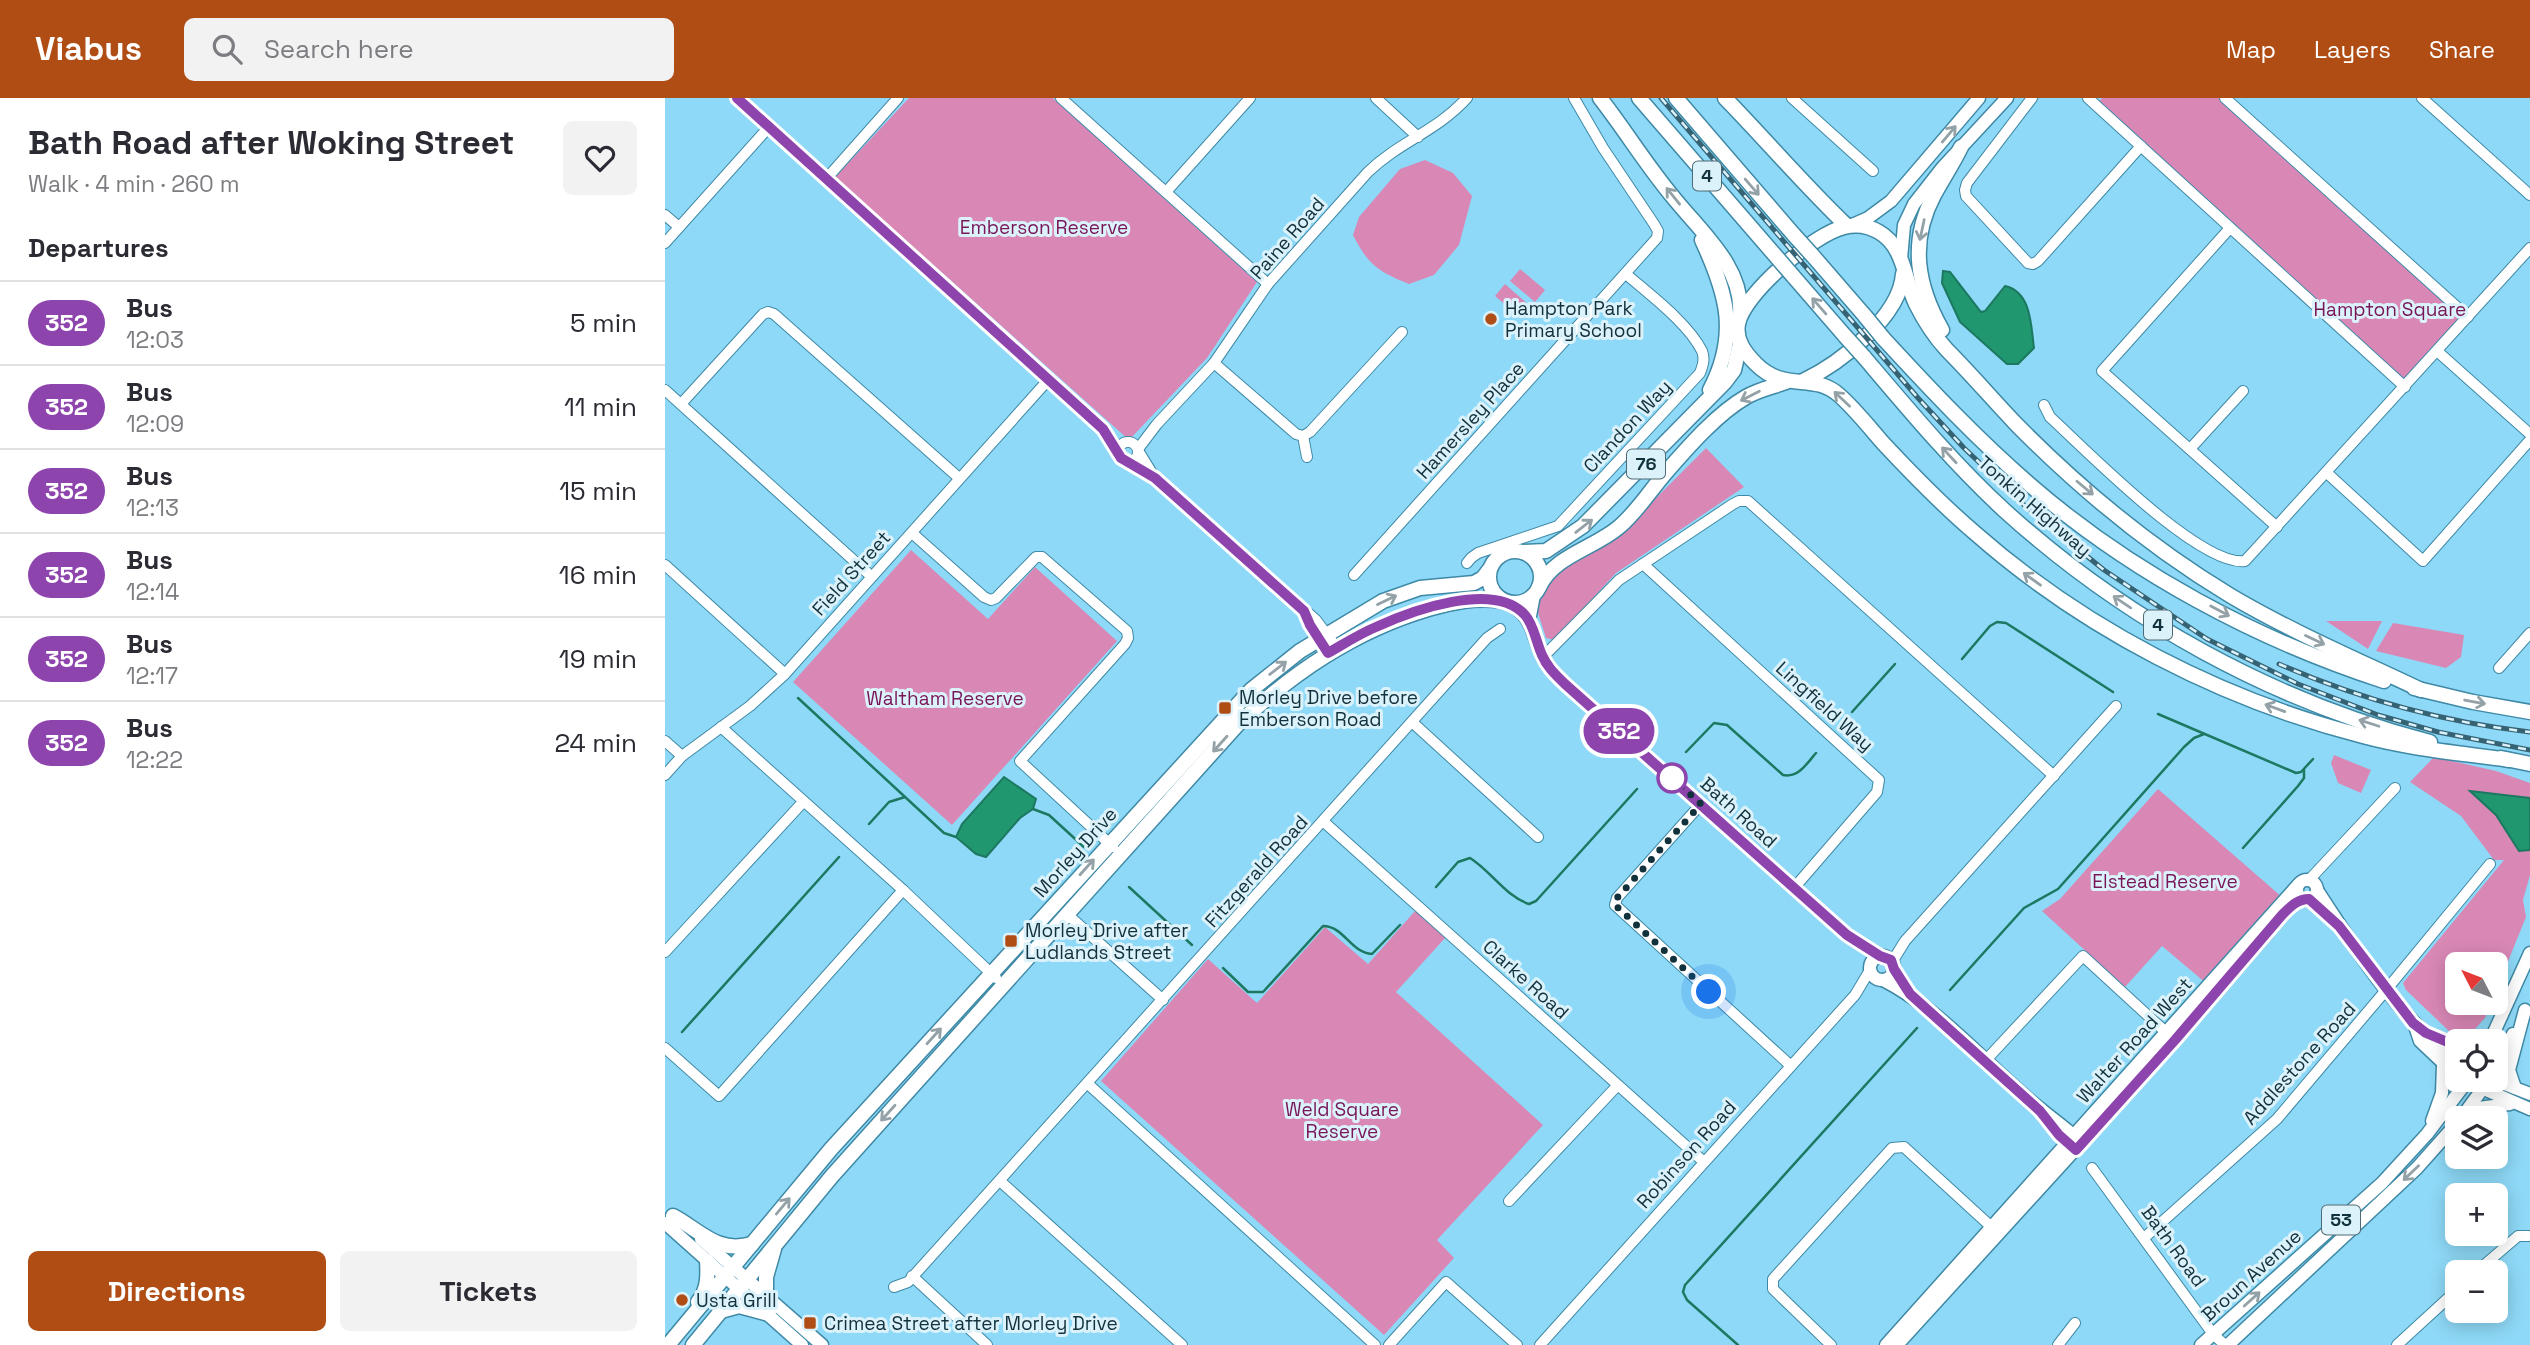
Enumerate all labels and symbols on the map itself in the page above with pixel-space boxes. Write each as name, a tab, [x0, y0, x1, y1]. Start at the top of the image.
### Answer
one-way arrow	[1941, 126, 1957, 144]
road number: 4	[1693, 162, 1721, 190]
one-way arrow	[1744, 177, 1760, 195]
one-way arrow	[1665, 188, 1681, 206]
street label: Paine Road	[1245, 192, 1330, 285]
park label: Emberson Reserve	[960, 215, 1128, 240]
one-way arrow	[1914, 218, 1928, 241]
place label: Hampton Park Primary School	[1505, 296, 1642, 343]
one-way arrow	[1811, 297, 1827, 315]
park label: Hampton Square	[2314, 297, 2466, 322]
marker: Hampton Park Primary School	[1483, 311, 1499, 327]
street label: Hamersley Place	[1411, 356, 1530, 484]
street label: Clandon Way	[1578, 374, 1677, 478]
one-way arrow	[1740, 390, 1761, 403]
one-way arrow	[1834, 390, 1851, 407]
one-way arrow	[1940, 446, 1957, 463]
road number: 76	[1627, 450, 1665, 478]
street label: Tonkin Highway	[1973, 450, 2097, 562]
one-way arrow	[2075, 480, 2093, 496]
one-way arrow	[1574, 518, 1592, 533]
street label: Field Street	[807, 526, 896, 621]
one-way arrow	[2023, 572, 2042, 586]
one-way arrow	[1376, 593, 1397, 607]
one-way arrow	[2112, 594, 2132, 608]
one-way arrow	[2209, 604, 2229, 618]
road number: 4	[2144, 610, 2172, 640]
one-way arrow	[2304, 634, 2325, 647]
street label: Lingfield Way	[1771, 656, 1879, 757]
one-way arrow	[1268, 660, 1286, 675]
place label: Morley Drive before Emberson Road	[1239, 685, 1418, 732]
park label: Waltham Reserve	[866, 686, 1024, 711]
one-way arrow	[2463, 696, 2486, 709]
marker: Morley Drive before Emberson Road	[1217, 700, 1233, 716]
one-way arrow	[2265, 701, 2287, 713]
line badge: 352	[1579, 708, 1659, 754]
one-way arrow	[2358, 716, 2380, 729]
one-way arrow	[1212, 735, 1229, 752]
unlabelled marker	[1657, 763, 1687, 793]
street label: Bath Road	[1695, 771, 1782, 853]
street label: Morley Drive	[1028, 802, 1123, 903]
street label: Fitzgerald Road	[1199, 810, 1313, 933]
one-way arrow	[1079, 858, 1095, 876]
park label: Elstead Reserve	[2092, 869, 2238, 894]
place label: Morley Drive after Ludlands Street	[1025, 918, 1188, 965]
marker: Morley Drive after Ludlands Street	[1003, 933, 1019, 949]
street label: Clarke Road	[1477, 934, 1574, 1025]
north arrow	[2445, 952, 2508, 1015]
street label: Walter Road West	[2071, 972, 2198, 1109]
your location	[1691, 974, 1726, 1009]
street label: Addlestone Road	[2238, 997, 2361, 1130]
one-way arrow	[926, 1027, 942, 1045]
street label: Robinson Road	[1631, 1095, 1742, 1214]
park label: Weld Square Reserve	[1285, 1097, 1399, 1144]
one-way arrow	[880, 1104, 896, 1122]
one-way arrow	[2403, 1165, 2420, 1182]
one-way arrow	[775, 1197, 791, 1215]
street label: Bath Road	[2136, 1201, 2212, 1292]
road number: 53	[2322, 1205, 2360, 1234]
street label: Broun Avenue	[2196, 1224, 2307, 1327]
place label: Usta Grill	[696, 1288, 777, 1313]
one-way arrow	[2243, 1291, 2261, 1307]
marker: Usta Grill	[674, 1292, 690, 1308]
place label: Crimea Street after Morley Drive	[824, 1311, 1118, 1336]
marker: Crimea Street after Morley Drive	[802, 1315, 818, 1331]

